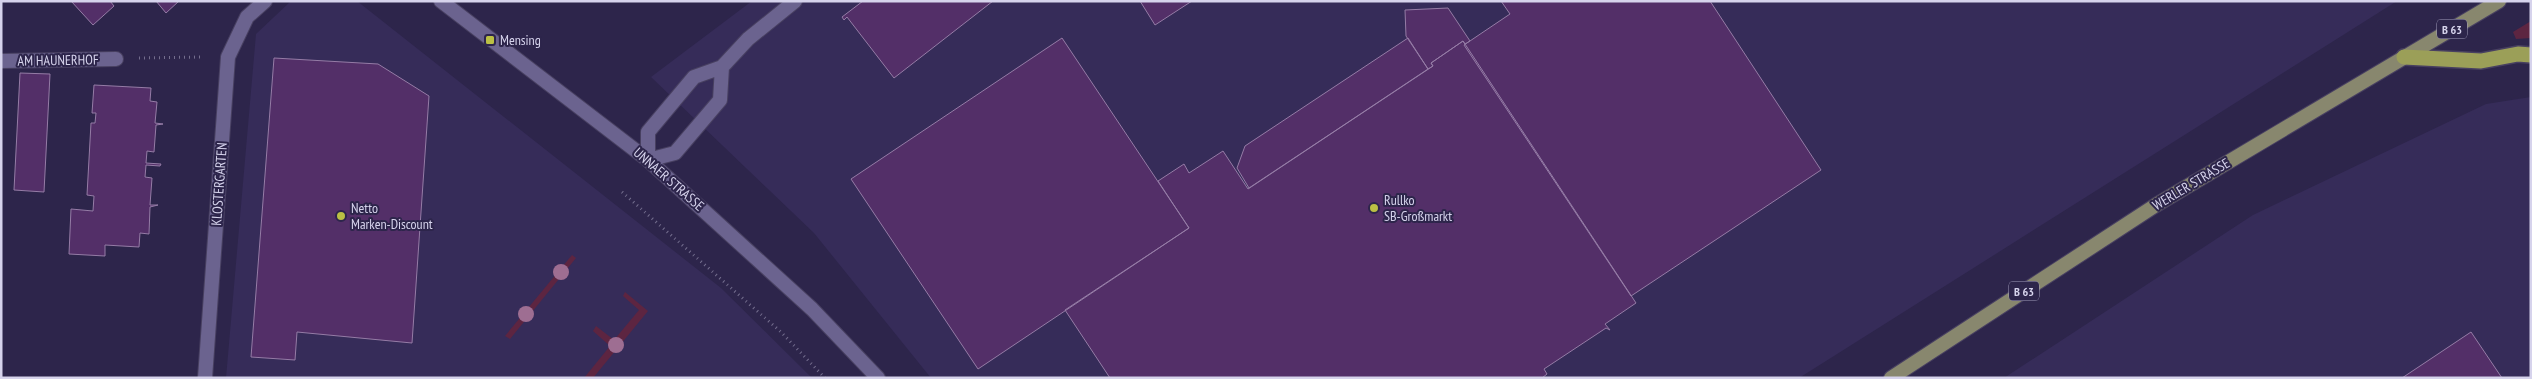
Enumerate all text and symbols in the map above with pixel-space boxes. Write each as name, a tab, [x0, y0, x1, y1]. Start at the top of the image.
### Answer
road number: B 63	[2437, 20, 2467, 38]
place label: Mensing	[500, 31, 541, 49]
marker: Mensing	[484, 34, 496, 46]
street label: AM HAUNERHOF	[17, 50, 99, 70]
street label: KLOSTERGARTEN	[207, 142, 231, 226]
street label: UNNAER STRASSE	[630, 143, 708, 215]
street label: WERLER STRASSE	[2149, 154, 2233, 214]
place label: Rullko SB-Großmarkt	[1384, 191, 1452, 225]
place label: Netto Marken-Discount	[351, 199, 433, 233]
marker: Rullko SB-Großmarkt	[1368, 202, 1380, 214]
marker: Netto Marken-Discount	[335, 210, 347, 222]
road number: B 63	[2009, 282, 2039, 300]

